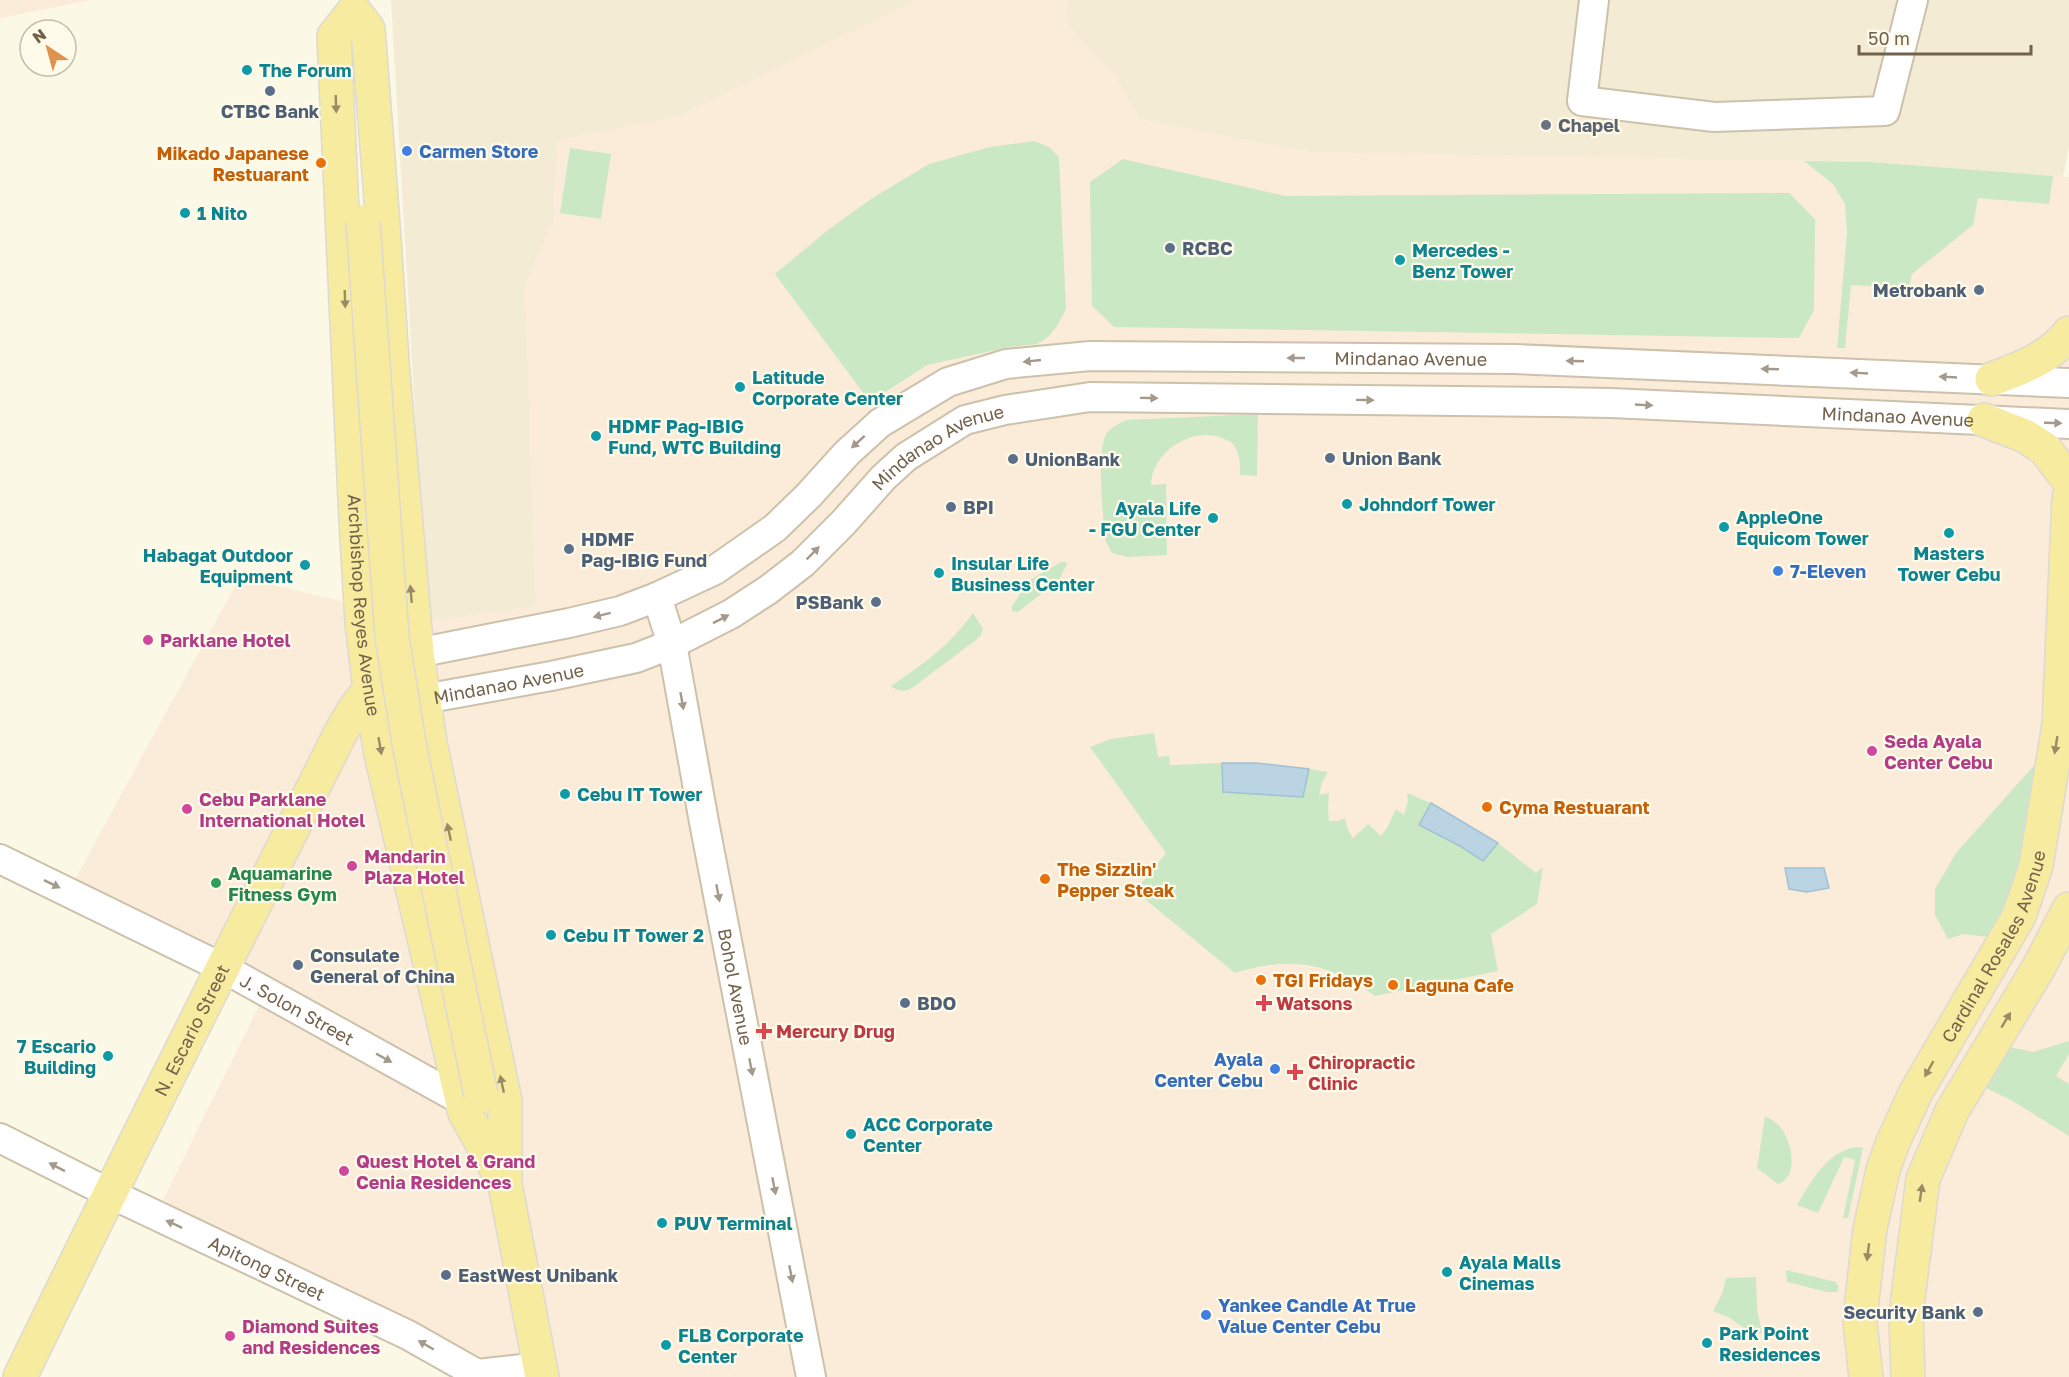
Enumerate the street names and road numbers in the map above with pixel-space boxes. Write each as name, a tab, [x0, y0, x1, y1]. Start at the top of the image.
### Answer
street label: Mindanao Avenue	[1334, 347, 1487, 370]
street label: Mindanao Avenue	[867, 400, 1006, 494]
street label: Mindanao Avenue	[1821, 402, 1975, 431]
street label: Archbishop Reyes Avenue	[344, 494, 385, 718]
street label: Mindanao Avenue	[431, 658, 586, 708]
street label: Cardinal Rosales Avenue	[1937, 849, 2049, 1046]
street label: Bohol Avenue	[714, 926, 758, 1047]
street label: N. Escario Street	[149, 961, 234, 1100]
street label: J. Solon Street	[236, 969, 358, 1050]
street label: Apitong Street	[205, 1231, 329, 1305]

